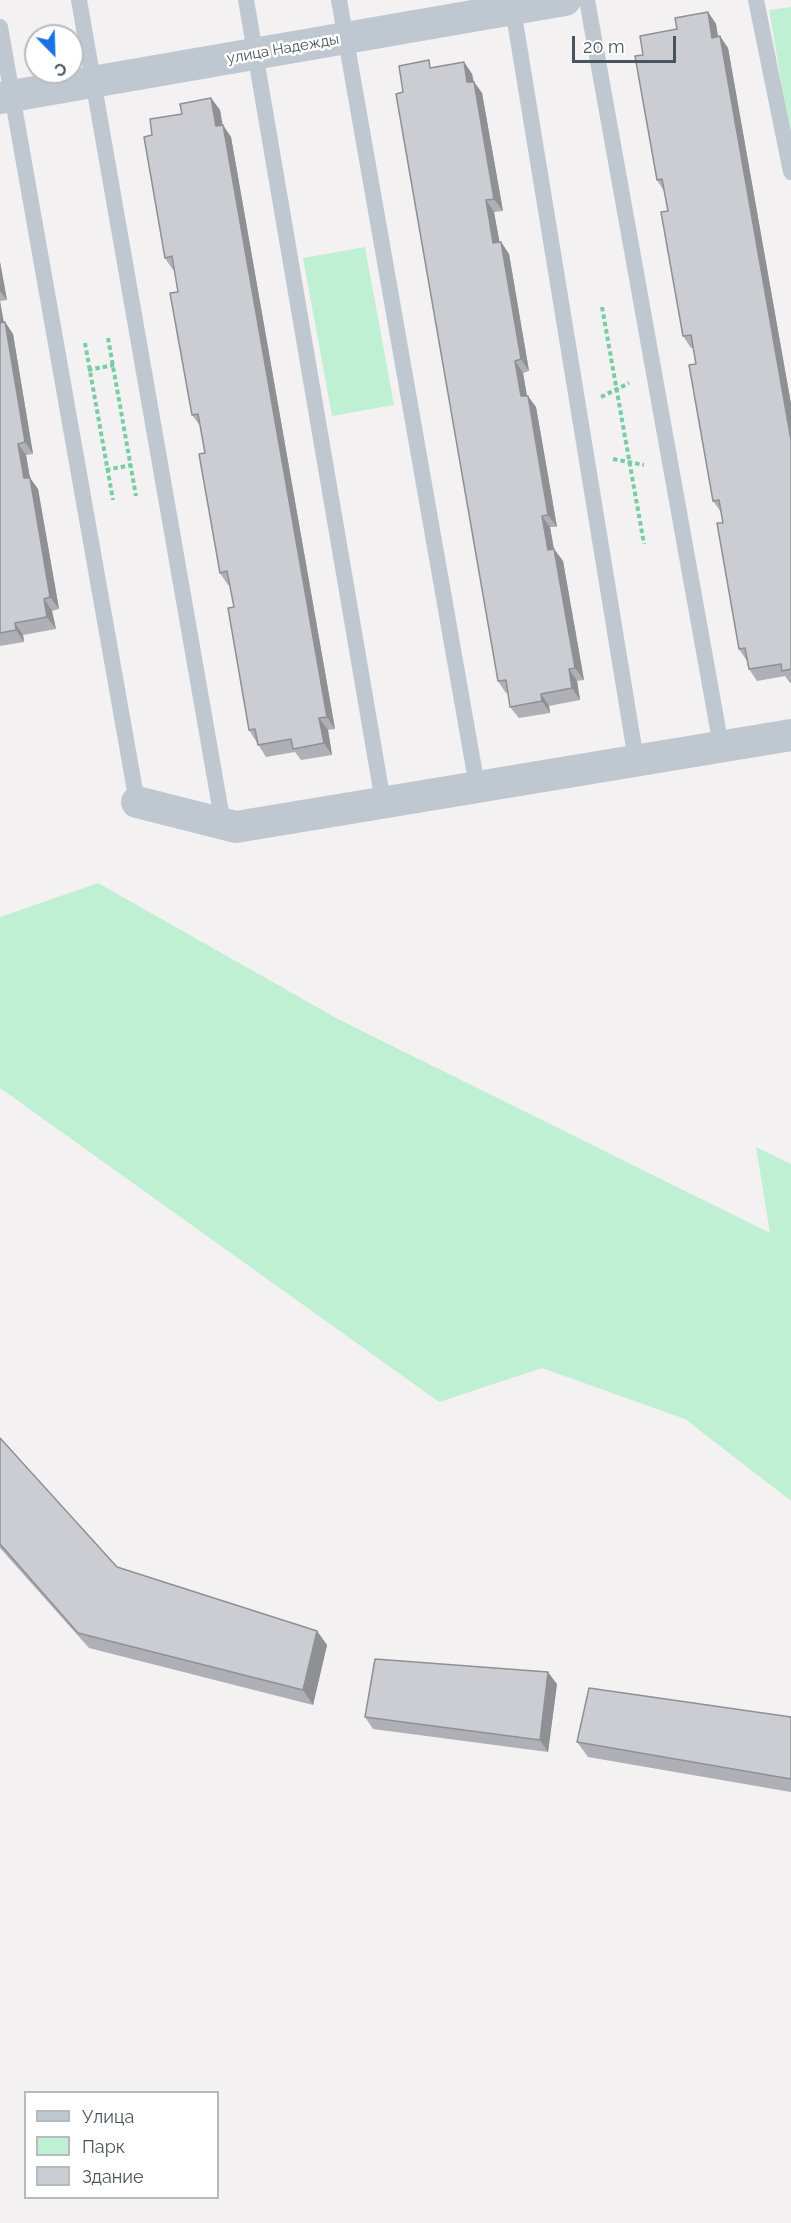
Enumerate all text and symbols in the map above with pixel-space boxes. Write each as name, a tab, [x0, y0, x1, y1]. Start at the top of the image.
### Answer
north arrow	[24, 24, 84, 84]
scale bar	[575, 24, 678, 62]
street label: улица Надежды	[225, 30, 341, 68]
text: 20 m	[583, 36, 625, 57]
text: С	[52, 58, 69, 80]
legend	[24, 2091, 219, 2199]
text: Улица	[82, 2106, 134, 2127]
text: Парк	[82, 2136, 125, 2157]
text: Здание	[82, 2166, 144, 2187]

